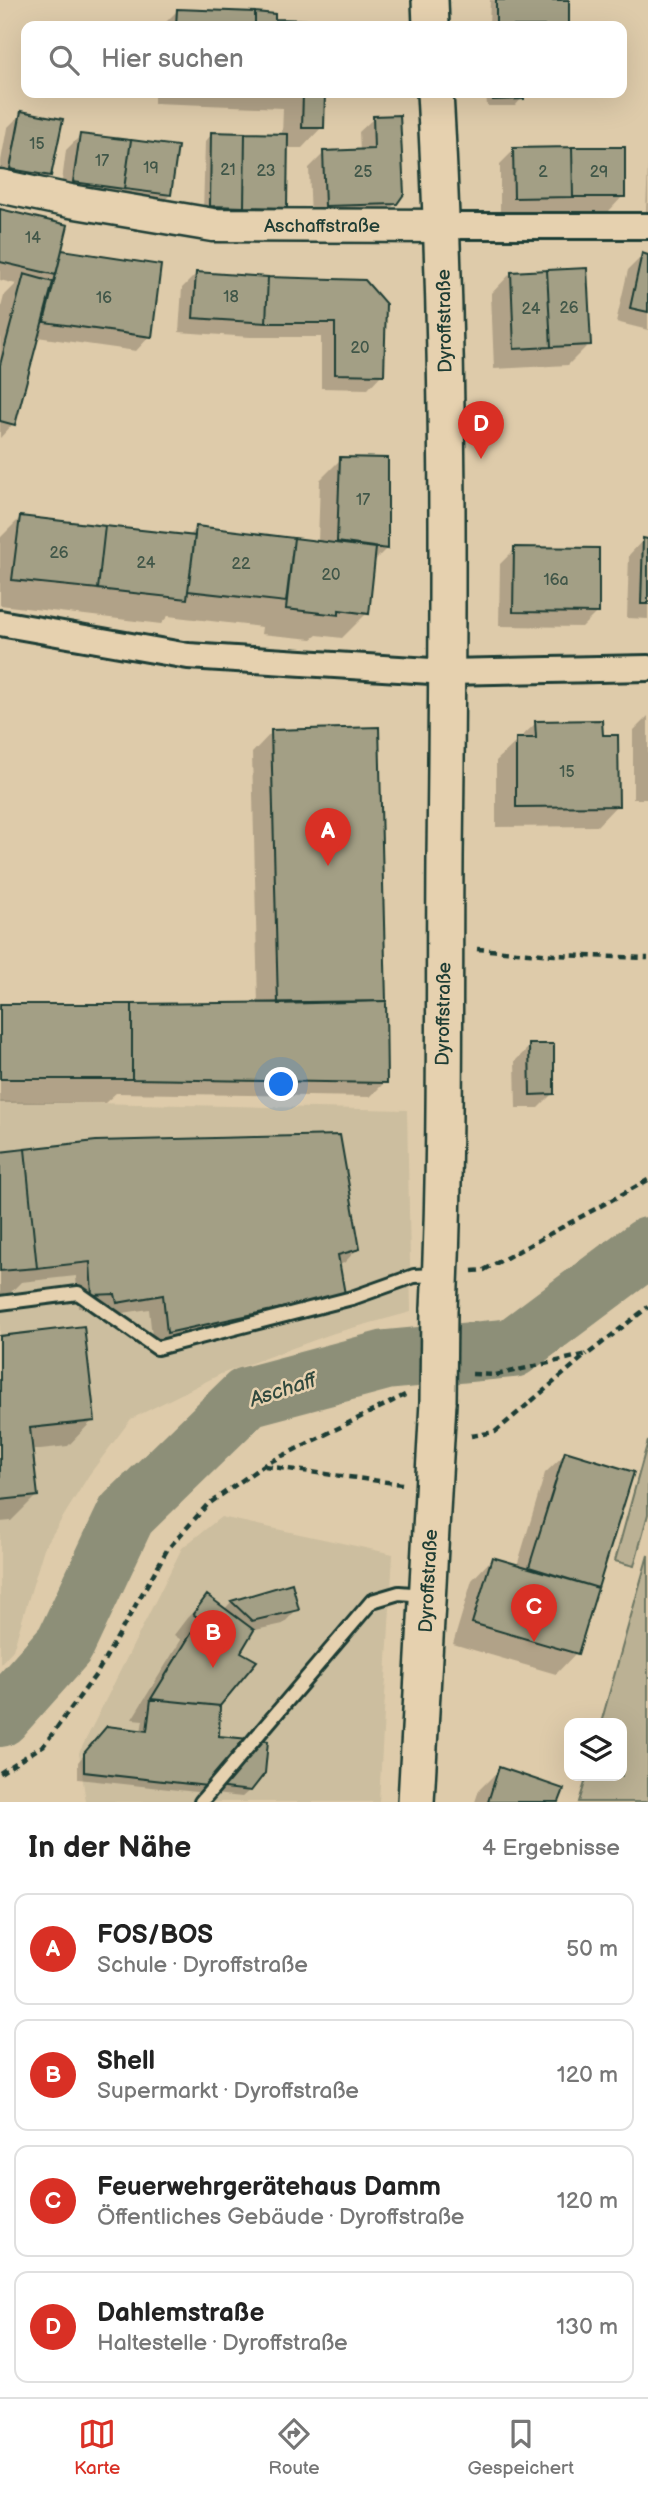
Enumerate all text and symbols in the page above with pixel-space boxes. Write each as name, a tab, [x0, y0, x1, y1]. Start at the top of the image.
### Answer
search box	[21, 21, 627, 98]
icon: search	[45, 41, 83, 79]
text: Hier suchen	[101, 44, 244, 75]
house number: 15	[29, 135, 45, 154]
house number: 17	[95, 152, 109, 171]
house number: 19	[143, 159, 159, 178]
house number: 21	[220, 161, 236, 180]
house number: 23	[257, 162, 276, 181]
house number: 25	[354, 163, 372, 182]
house number: 2	[538, 163, 548, 182]
house number: 29	[590, 163, 608, 182]
street label: Aschaffstraße	[264, 215, 380, 238]
house number: 14	[25, 229, 41, 248]
street label: Dyroffstraße	[433, 269, 457, 373]
house number: 18	[223, 288, 239, 307]
house number: 16	[96, 289, 112, 308]
house number: 26	[559, 299, 579, 318]
house number: 24	[522, 300, 541, 319]
house number: 20	[351, 339, 369, 358]
pin: D	[458, 401, 504, 459]
house number: 17	[356, 491, 370, 510]
house number: 26	[49, 544, 69, 563]
house number: 24	[137, 554, 156, 573]
house number: 22	[232, 555, 251, 574]
house number: 20	[322, 566, 340, 585]
house number: 16a	[543, 571, 569, 590]
house number: 15	[559, 763, 575, 782]
pin: A	[305, 808, 351, 866]
street label: Dyroffstraße	[432, 962, 456, 1066]
your location	[264, 1067, 298, 1101]
water label: Aschaff	[246, 1367, 322, 1413]
street label: Dyroffstraße	[415, 1529, 443, 1633]
pin: C	[511, 1584, 557, 1642]
pin: B	[190, 1610, 236, 1668]
map controls	[564, 1718, 627, 1781]
button: layers	[564, 1718, 627, 1781]
text: In der Nähe	[28, 1830, 191, 1866]
text: 4 Ergebnisse	[482, 1834, 620, 1862]
text: FOS/BOS	[97, 1920, 213, 1951]
text: A	[46, 1935, 60, 1963]
text: 50 m	[566, 1935, 618, 1963]
text: Schule · Dyroffstraße	[97, 1951, 308, 1979]
text: Shell	[97, 2046, 155, 2077]
text: B	[45, 2061, 61, 2089]
text: 120 m	[557, 2061, 618, 2089]
text: Supermarkt · Dyroffstraße	[97, 2077, 359, 2105]
text: Feuerwehrgerätehaus Damm	[97, 2172, 441, 2203]
text: C	[45, 2187, 61, 2215]
text: 120 m	[557, 2187, 618, 2215]
text: Öffentliches Gebäude · Dyroffstraße	[97, 2203, 464, 2231]
text: Dahlemstraße	[97, 2298, 265, 2329]
text: D	[45, 2313, 61, 2341]
text: 130 m	[556, 2313, 618, 2341]
text: Haltestelle · Dyroffstraße	[97, 2329, 348, 2357]
tab: Karte	[74, 2415, 120, 2480]
tab: Route	[268, 2415, 320, 2480]
tab: Gespeichert	[468, 2415, 574, 2480]

